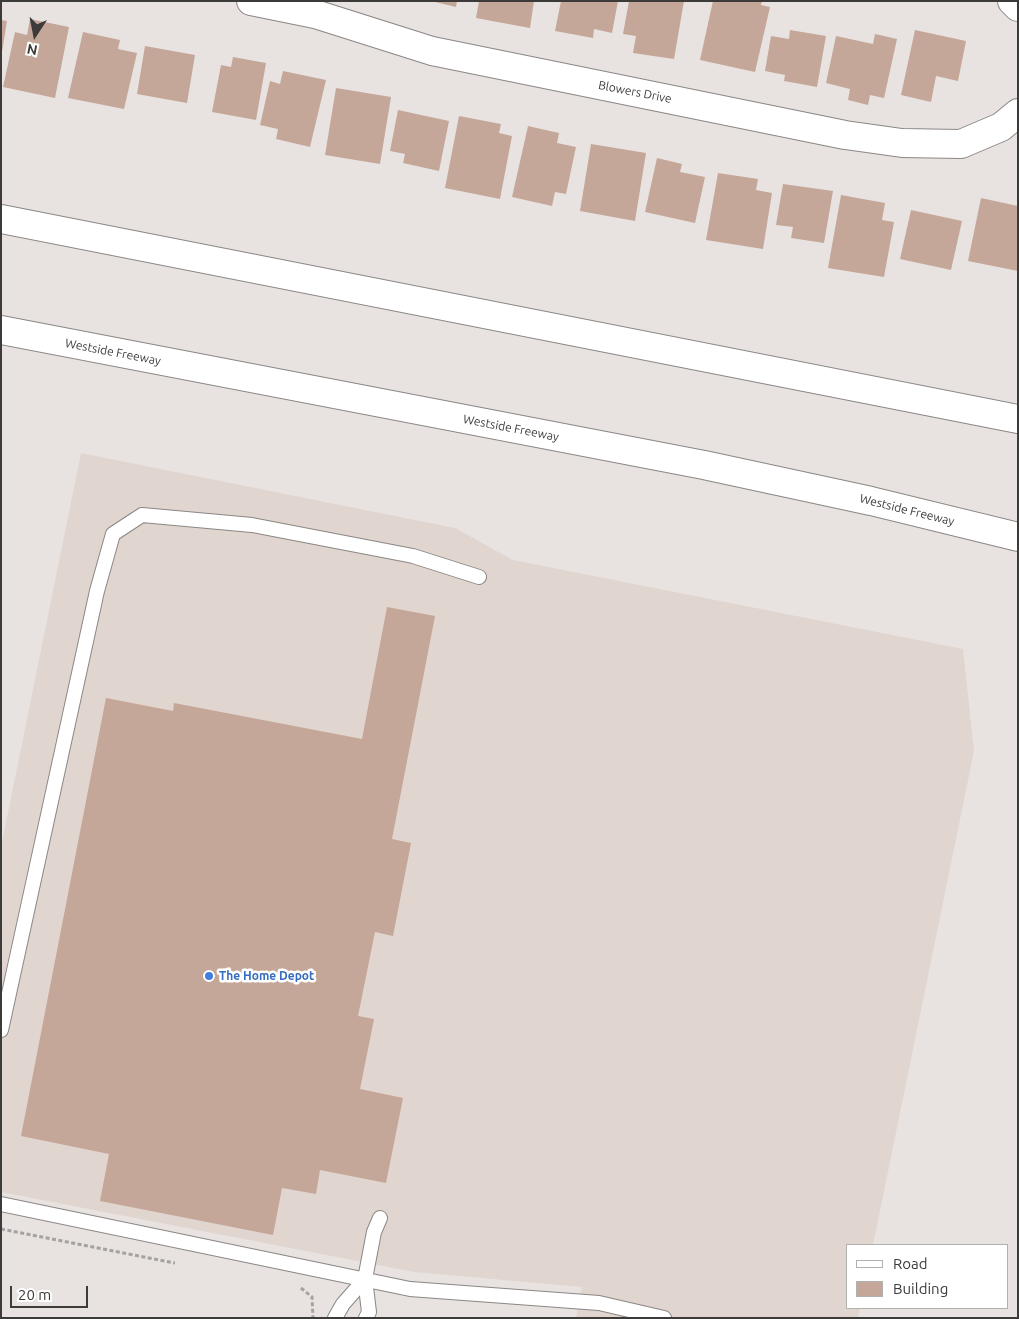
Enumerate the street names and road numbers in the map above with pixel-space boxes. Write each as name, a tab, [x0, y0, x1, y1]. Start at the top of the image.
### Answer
street label: Blowers Drive	[597, 78, 673, 106]
street label: Westside Freeway	[64, 336, 162, 368]
street label: Westside Freeway	[462, 412, 560, 444]
street label: Westside Freeway	[858, 491, 956, 529]

